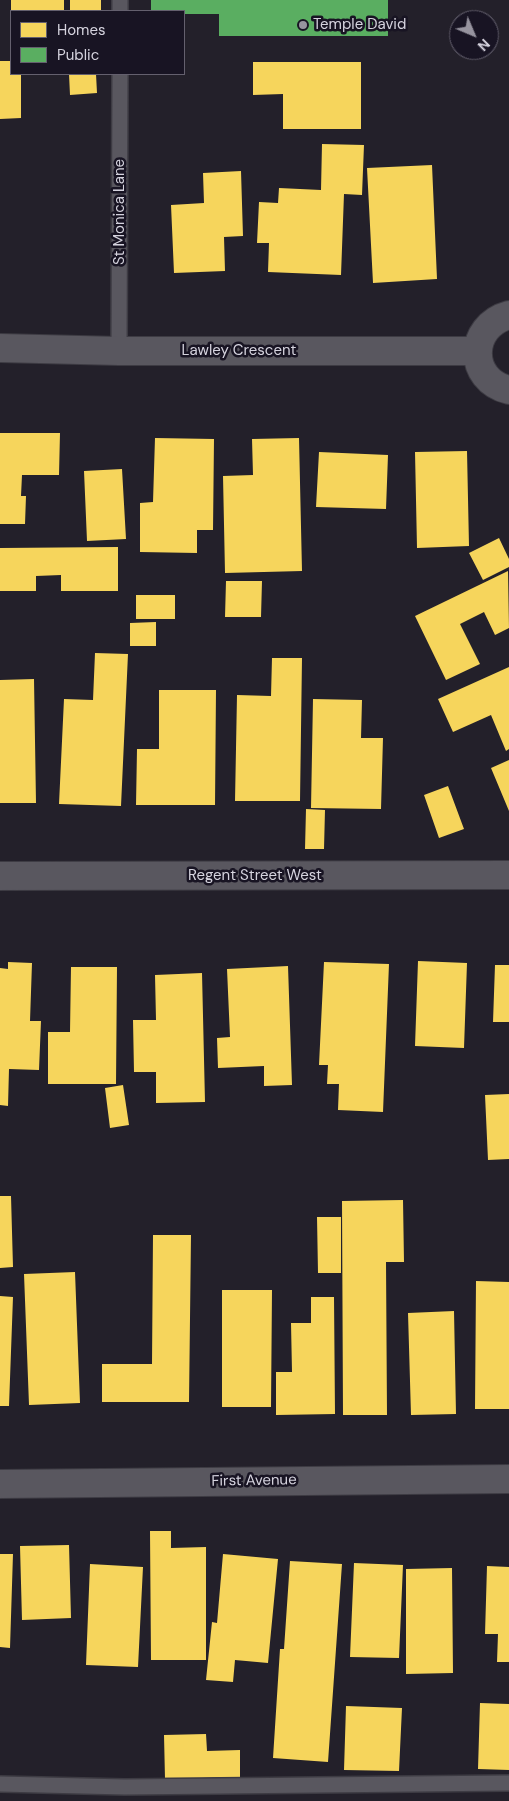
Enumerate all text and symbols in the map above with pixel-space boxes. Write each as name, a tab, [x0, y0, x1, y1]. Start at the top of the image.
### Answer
legend	[10, 10, 185, 75]
north arrow	[449, 10, 499, 60]
place label: Temple David	[313, 16, 406, 34]
marker: Temple David	[297, 19, 309, 31]
text: Homes	[57, 20, 106, 40]
text: N	[474, 35, 494, 55]
text: Public	[57, 45, 99, 65]
street label: St Monica Lane	[111, 159, 129, 265]
street label: Lawley Crescent	[182, 342, 296, 360]
street label: Regent Street West	[188, 867, 322, 885]
street label: First Avenue	[211, 1471, 297, 1491]

